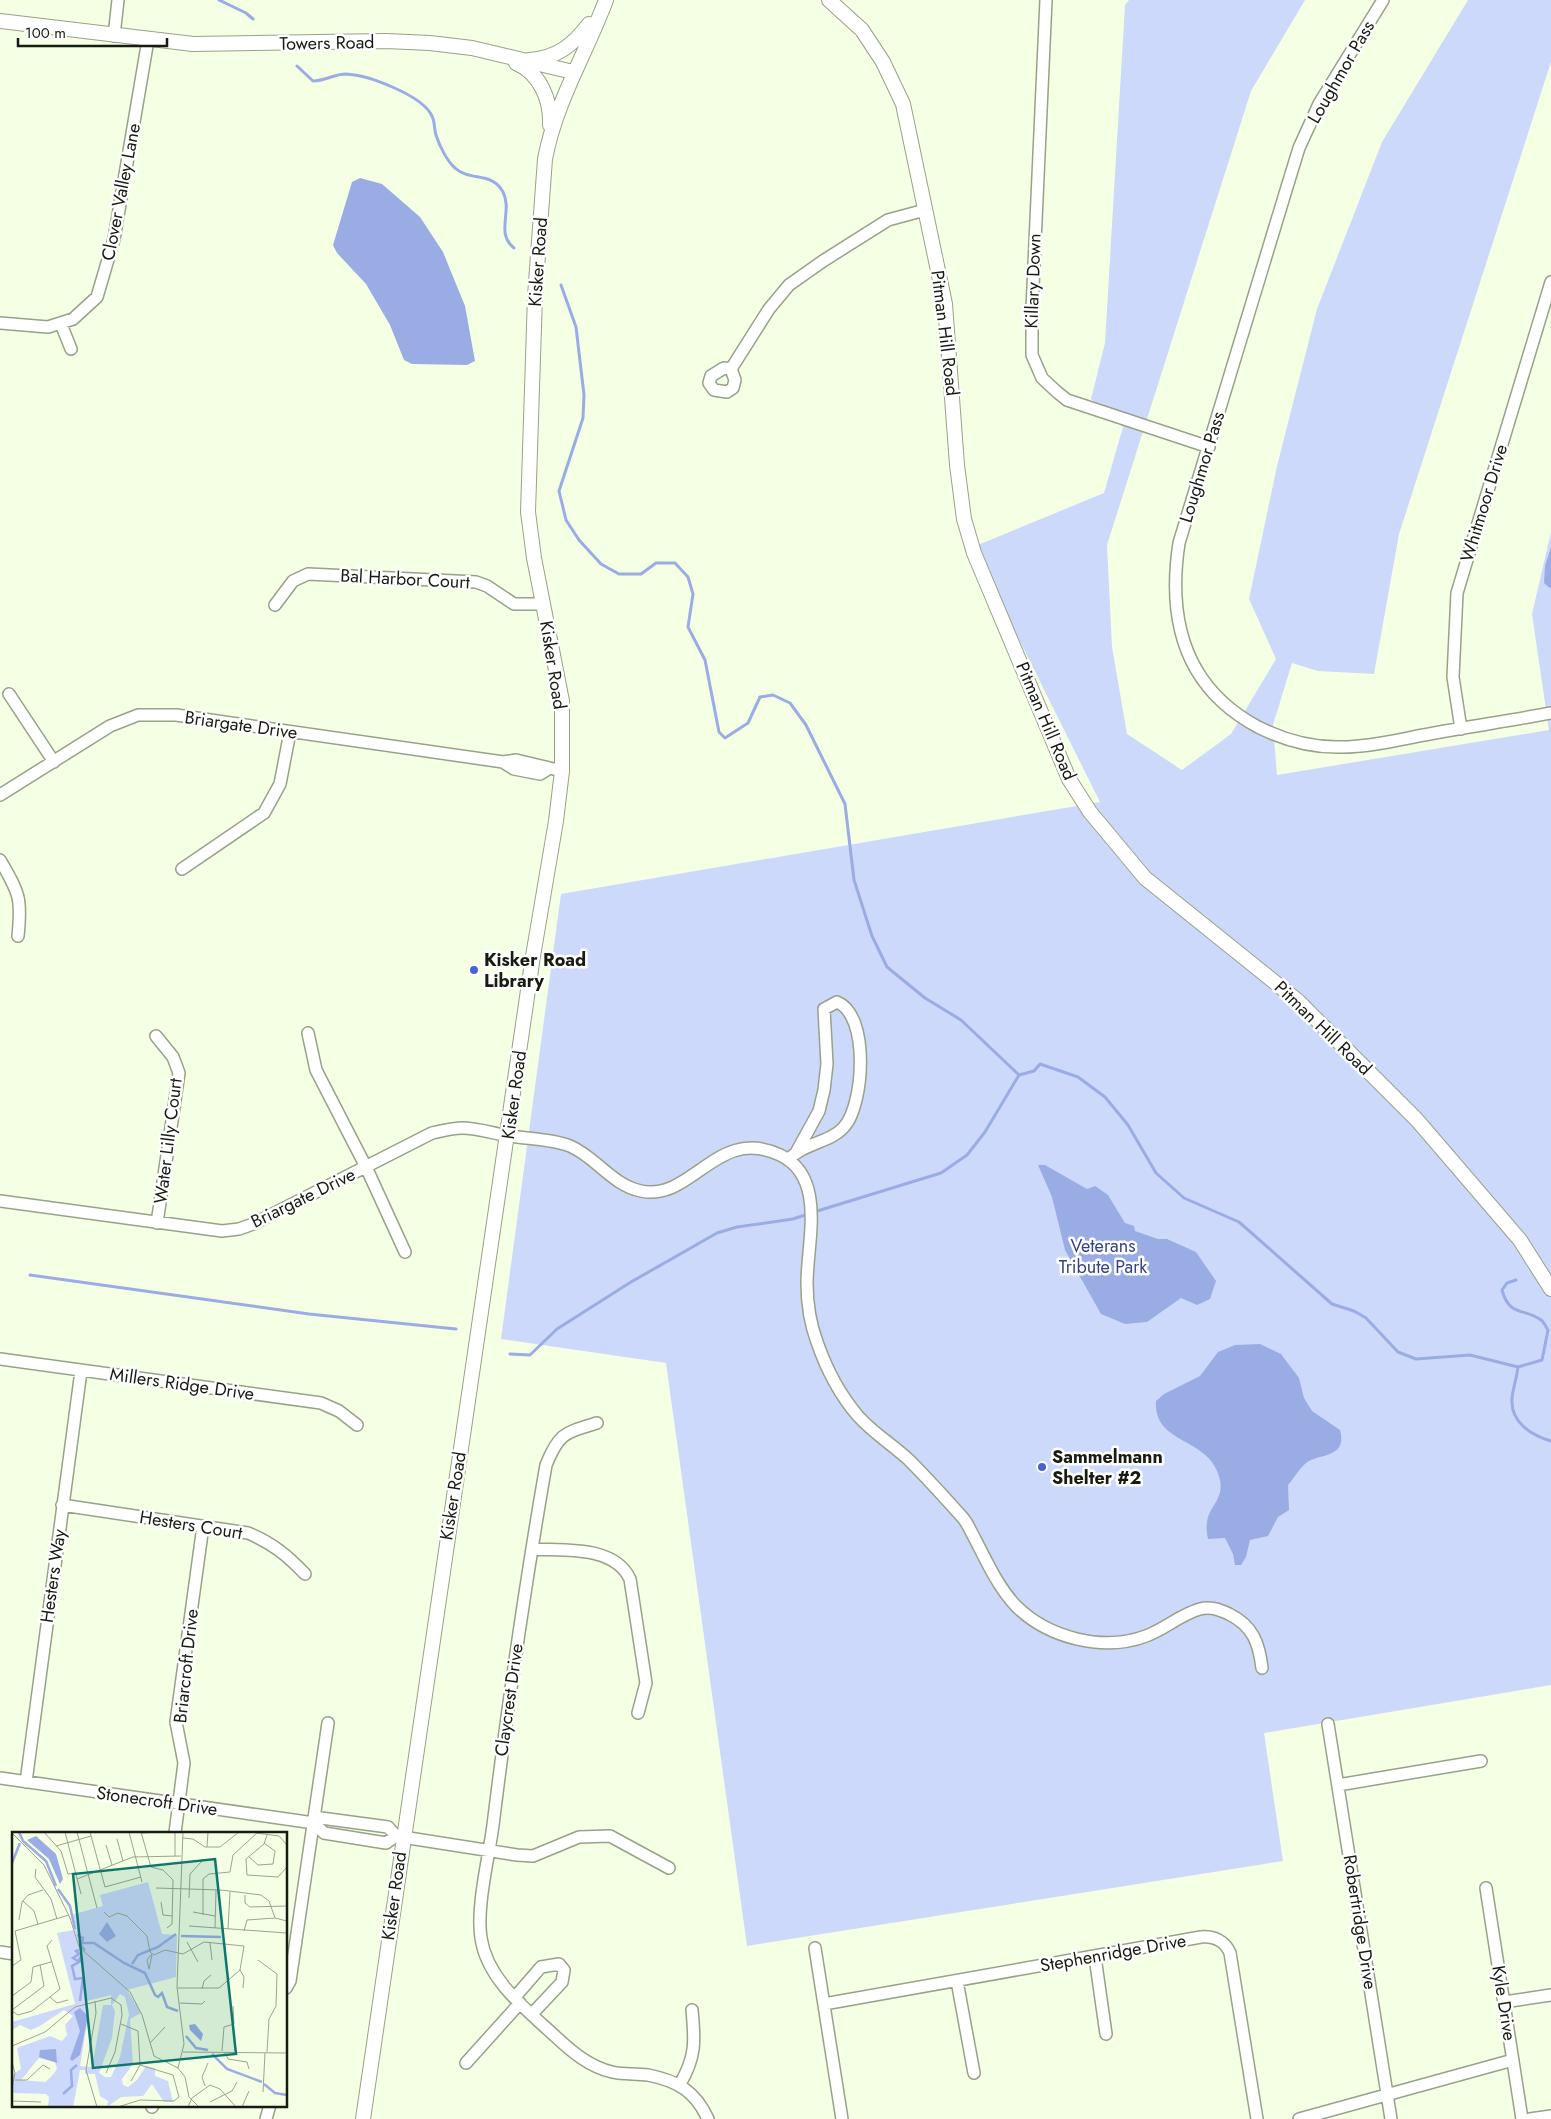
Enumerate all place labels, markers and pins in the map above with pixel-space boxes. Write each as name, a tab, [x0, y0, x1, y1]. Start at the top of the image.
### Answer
place label: Kisker Road Library	[484, 947, 586, 994]
marker: Kisker Road Library	[468, 964, 480, 976]
place label: Sammelmann Shelter #2	[1052, 1444, 1163, 1491]
marker: Sammelmann Shelter #2	[1036, 1461, 1048, 1473]

